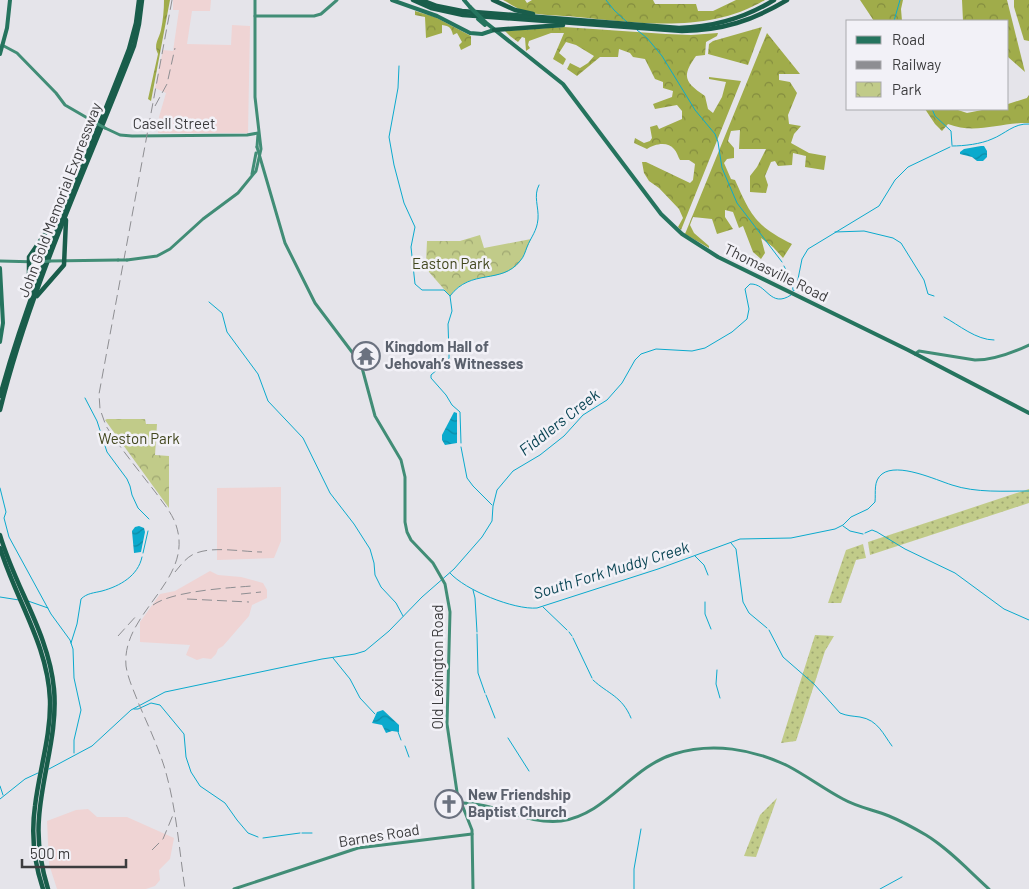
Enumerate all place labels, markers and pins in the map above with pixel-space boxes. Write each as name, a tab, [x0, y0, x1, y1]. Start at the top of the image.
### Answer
place label: Kingdom Hall of Jehovah’s Witnesses	[385, 337, 524, 372]
temple icon: Kingdom Hall of Jehovah’s Witnesses	[351, 341, 381, 371]
place label: New Friendship Baptist Church	[468, 785, 571, 820]
church icon: New Friendship Baptist Church	[434, 789, 464, 819]

